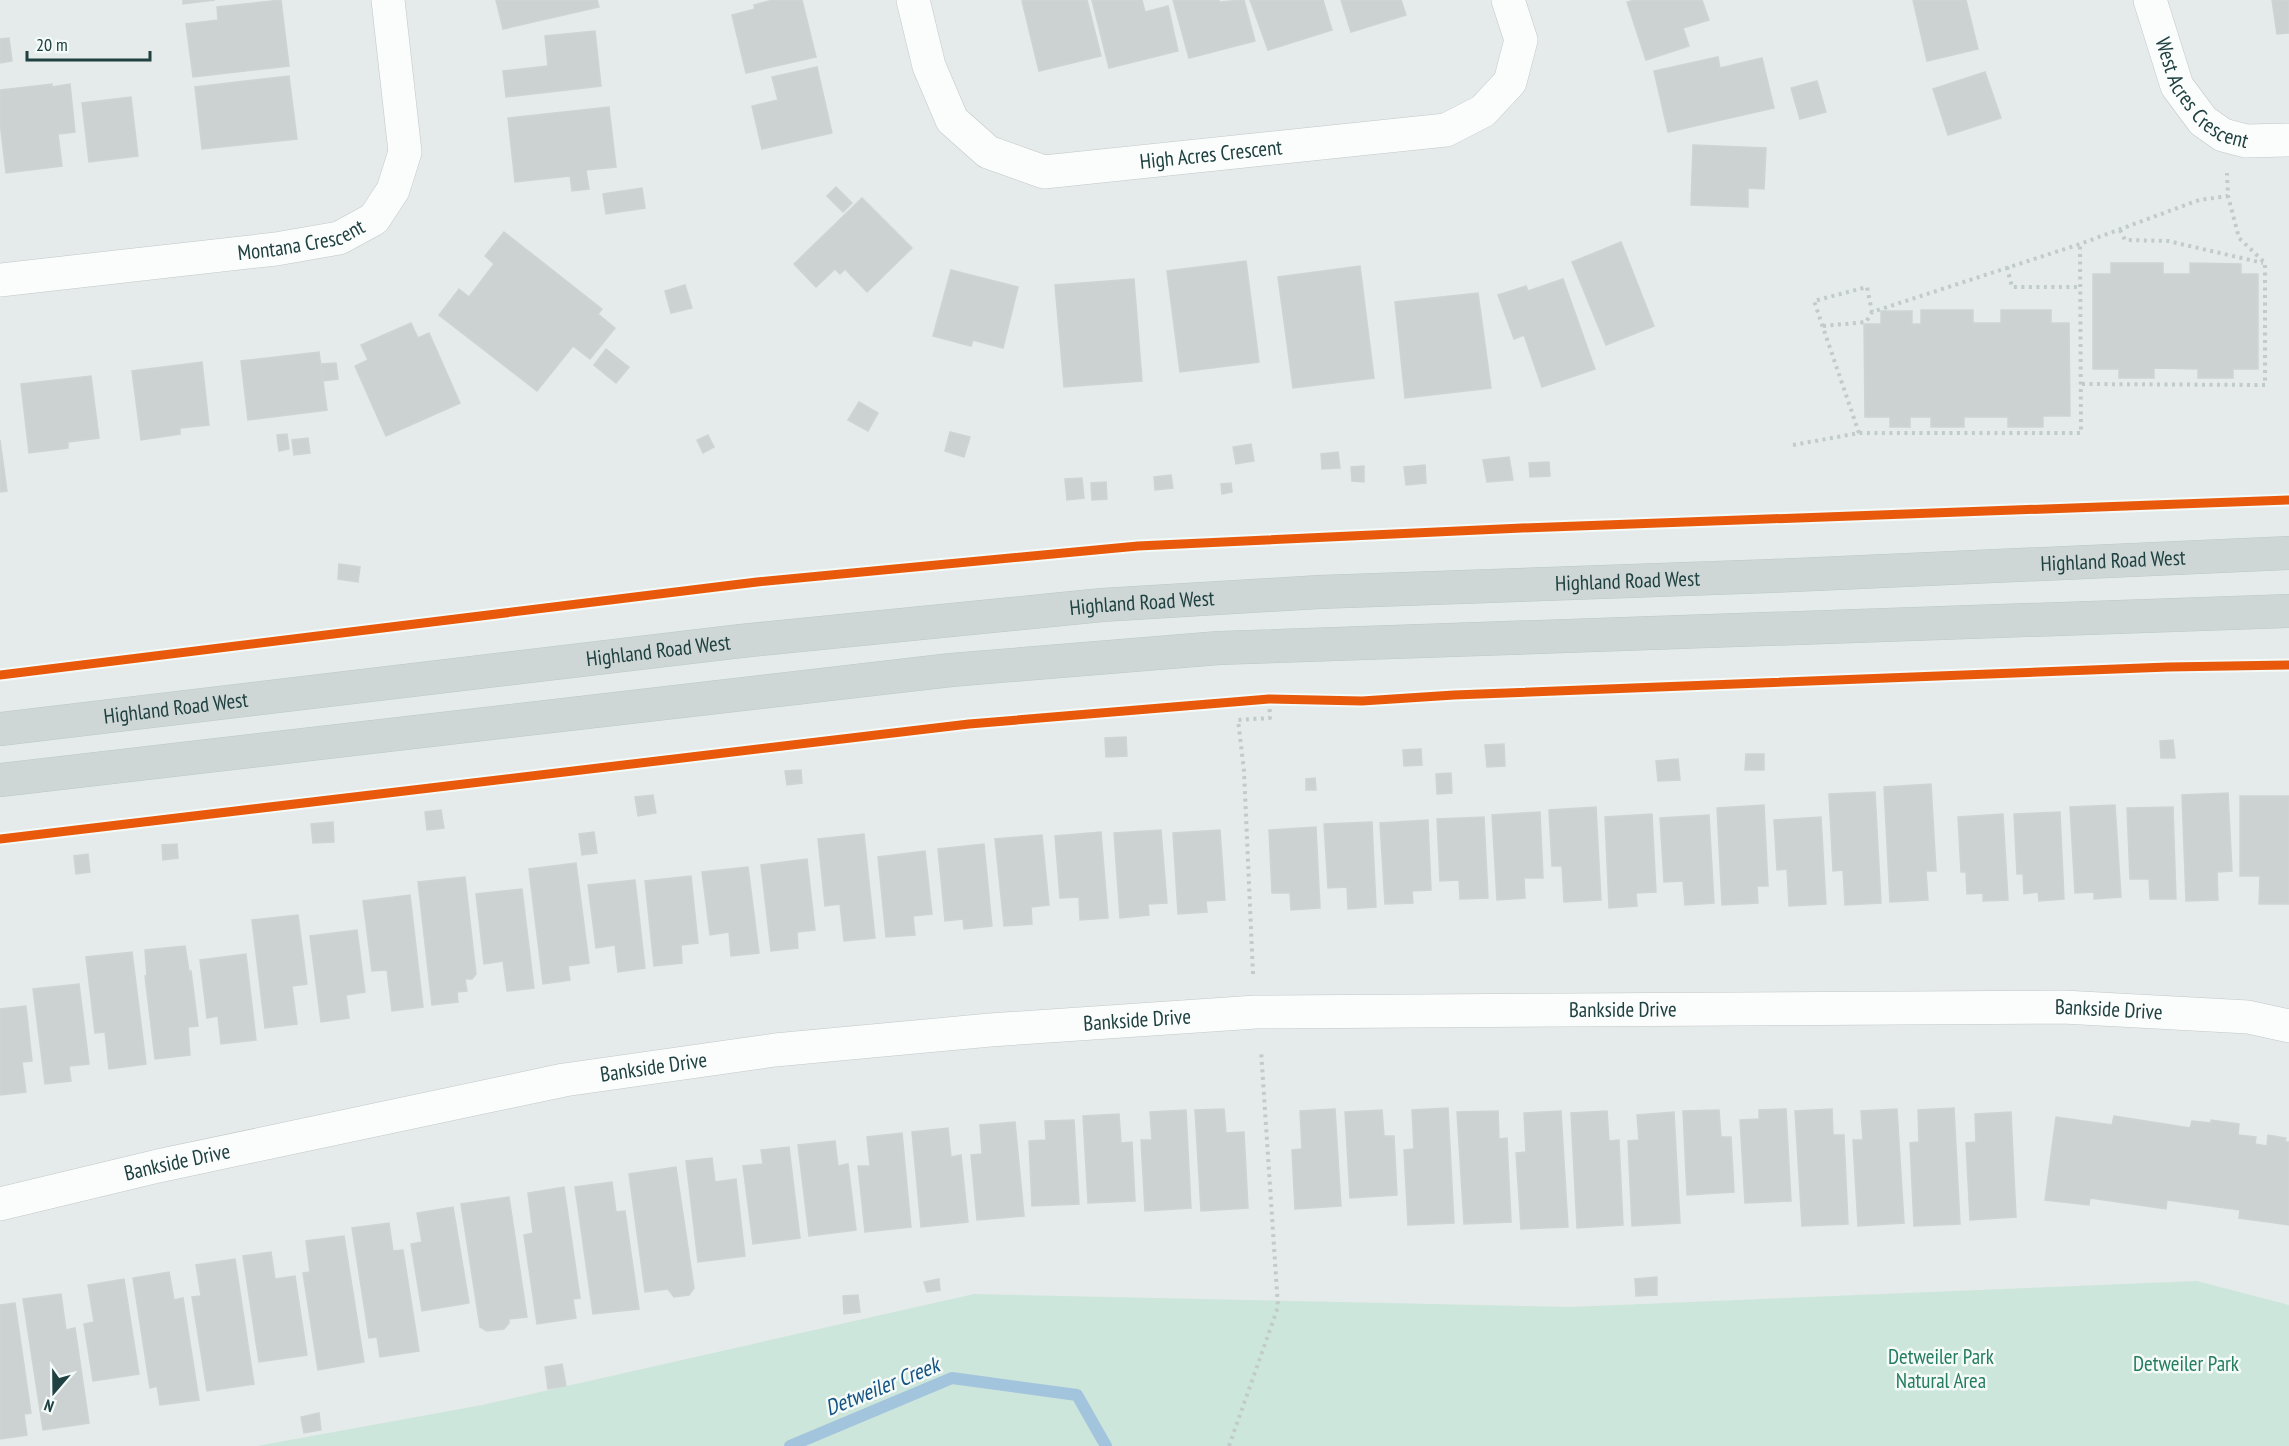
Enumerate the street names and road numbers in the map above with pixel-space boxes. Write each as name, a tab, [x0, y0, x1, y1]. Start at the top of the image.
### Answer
street label: West Acres Crescent	[2150, 34, 2252, 154]
street label: High Acres Crescent	[1138, 133, 1284, 175]
street label: Montana Crescent	[236, 213, 369, 266]
street label: Highland Road West	[2040, 544, 2186, 577]
street label: Highland Road West	[1554, 565, 1701, 597]
street label: Highland Road West	[1068, 584, 1215, 621]
street label: Highland Road West	[585, 628, 732, 672]
street label: Highland Road West	[102, 686, 250, 730]
street label: Bankside Drive	[2055, 993, 2163, 1025]
street label: Bankside Drive	[1569, 995, 1677, 1023]
street label: Bankside Drive	[1082, 1002, 1192, 1037]
street label: Bankside Drive	[598, 1046, 709, 1088]
street label: Bankside Drive	[121, 1137, 233, 1187]

